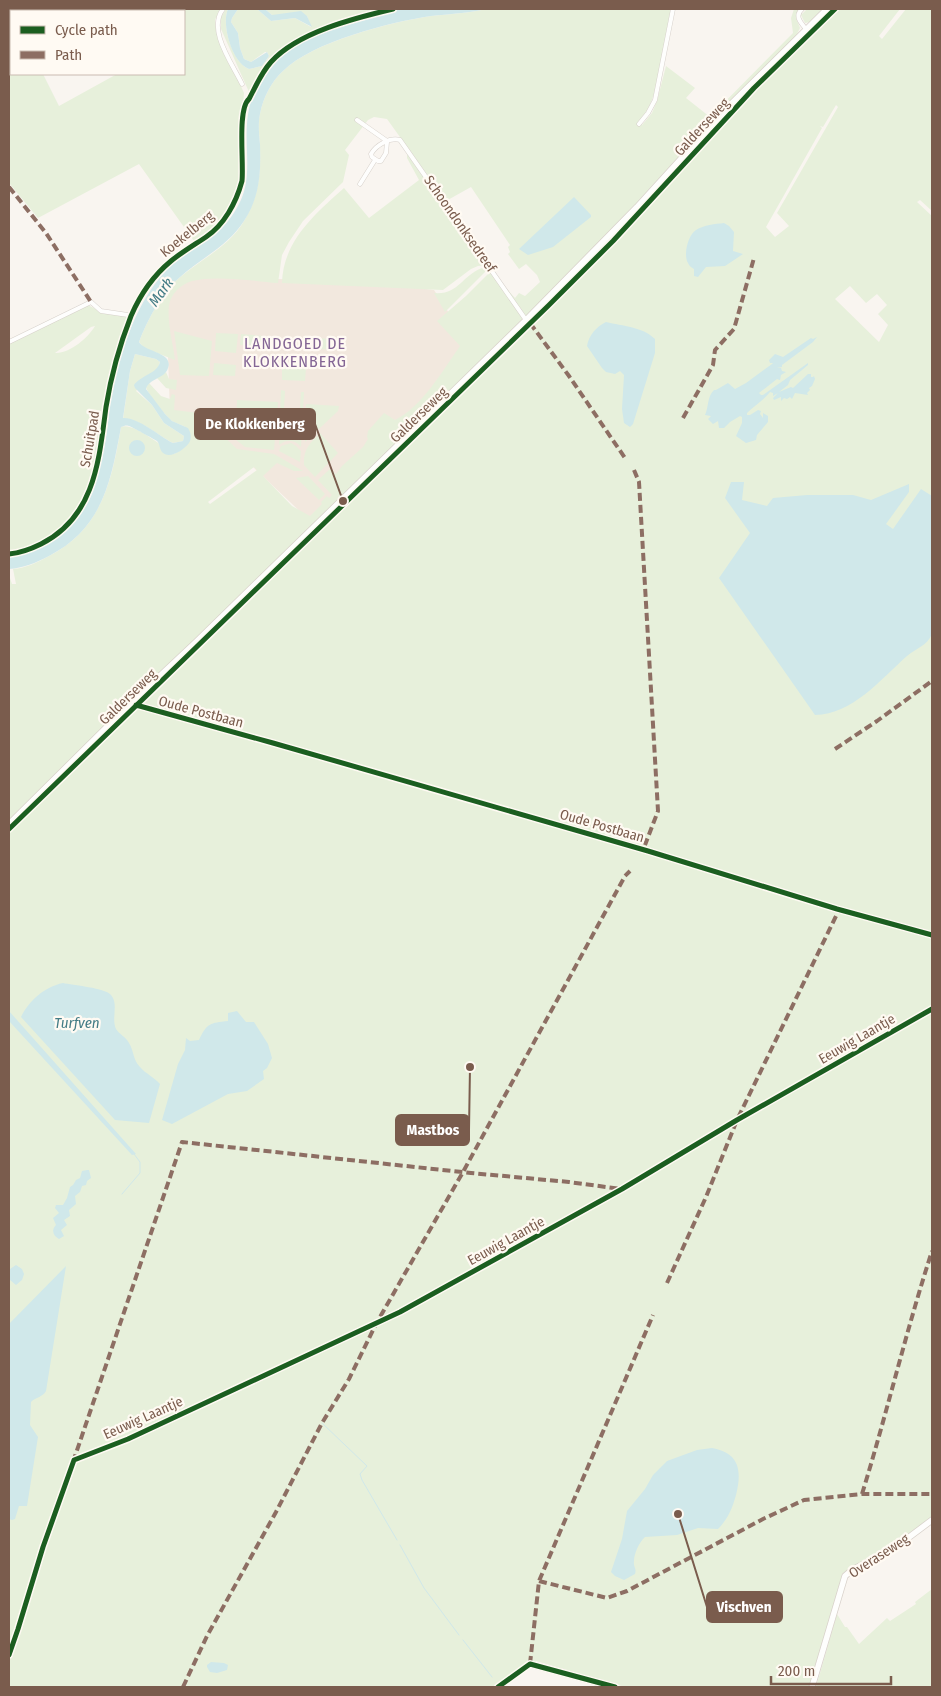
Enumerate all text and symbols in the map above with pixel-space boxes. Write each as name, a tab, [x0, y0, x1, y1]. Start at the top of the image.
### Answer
legend	[10, 10, 185, 75]
text: Cycle path	[55, 21, 118, 39]
text: Path	[55, 46, 82, 64]
street label: Galderseweg	[671, 94, 733, 160]
street label: Schoondonksedreef	[420, 172, 501, 277]
street label: Koekelberg	[157, 207, 218, 261]
water label: Mark	[145, 274, 178, 310]
district label: LANDGOED DE KLOKKENBERG	[243, 334, 347, 371]
street label: Galderseweg	[387, 383, 451, 446]
street label: Schuitpad	[77, 409, 103, 469]
callout: De Klokkenberg	[195, 409, 315, 439]
text: De Klokkenberg	[205, 415, 305, 433]
street label: Galderseweg	[96, 665, 160, 728]
street label: Oude Postbaan	[157, 693, 245, 731]
street label: Oude Postbaan	[558, 806, 646, 846]
street label: Eeuwig Laantje	[816, 1010, 898, 1068]
water label: Turfven	[54, 1014, 100, 1032]
callout: Mastbos	[396, 1115, 469, 1145]
text: Mastbos	[407, 1121, 460, 1139]
street label: Eeuwig Laantje	[465, 1213, 547, 1269]
street label: Eeuwig Laantje	[101, 1393, 185, 1443]
street label: Overaseweg	[846, 1530, 913, 1582]
callout: Vischven	[707, 1592, 782, 1622]
text: Vischven	[715, 1598, 772, 1616]
scale bar	[771, 1654, 891, 1686]
text: 200 m	[778, 1662, 815, 1680]

